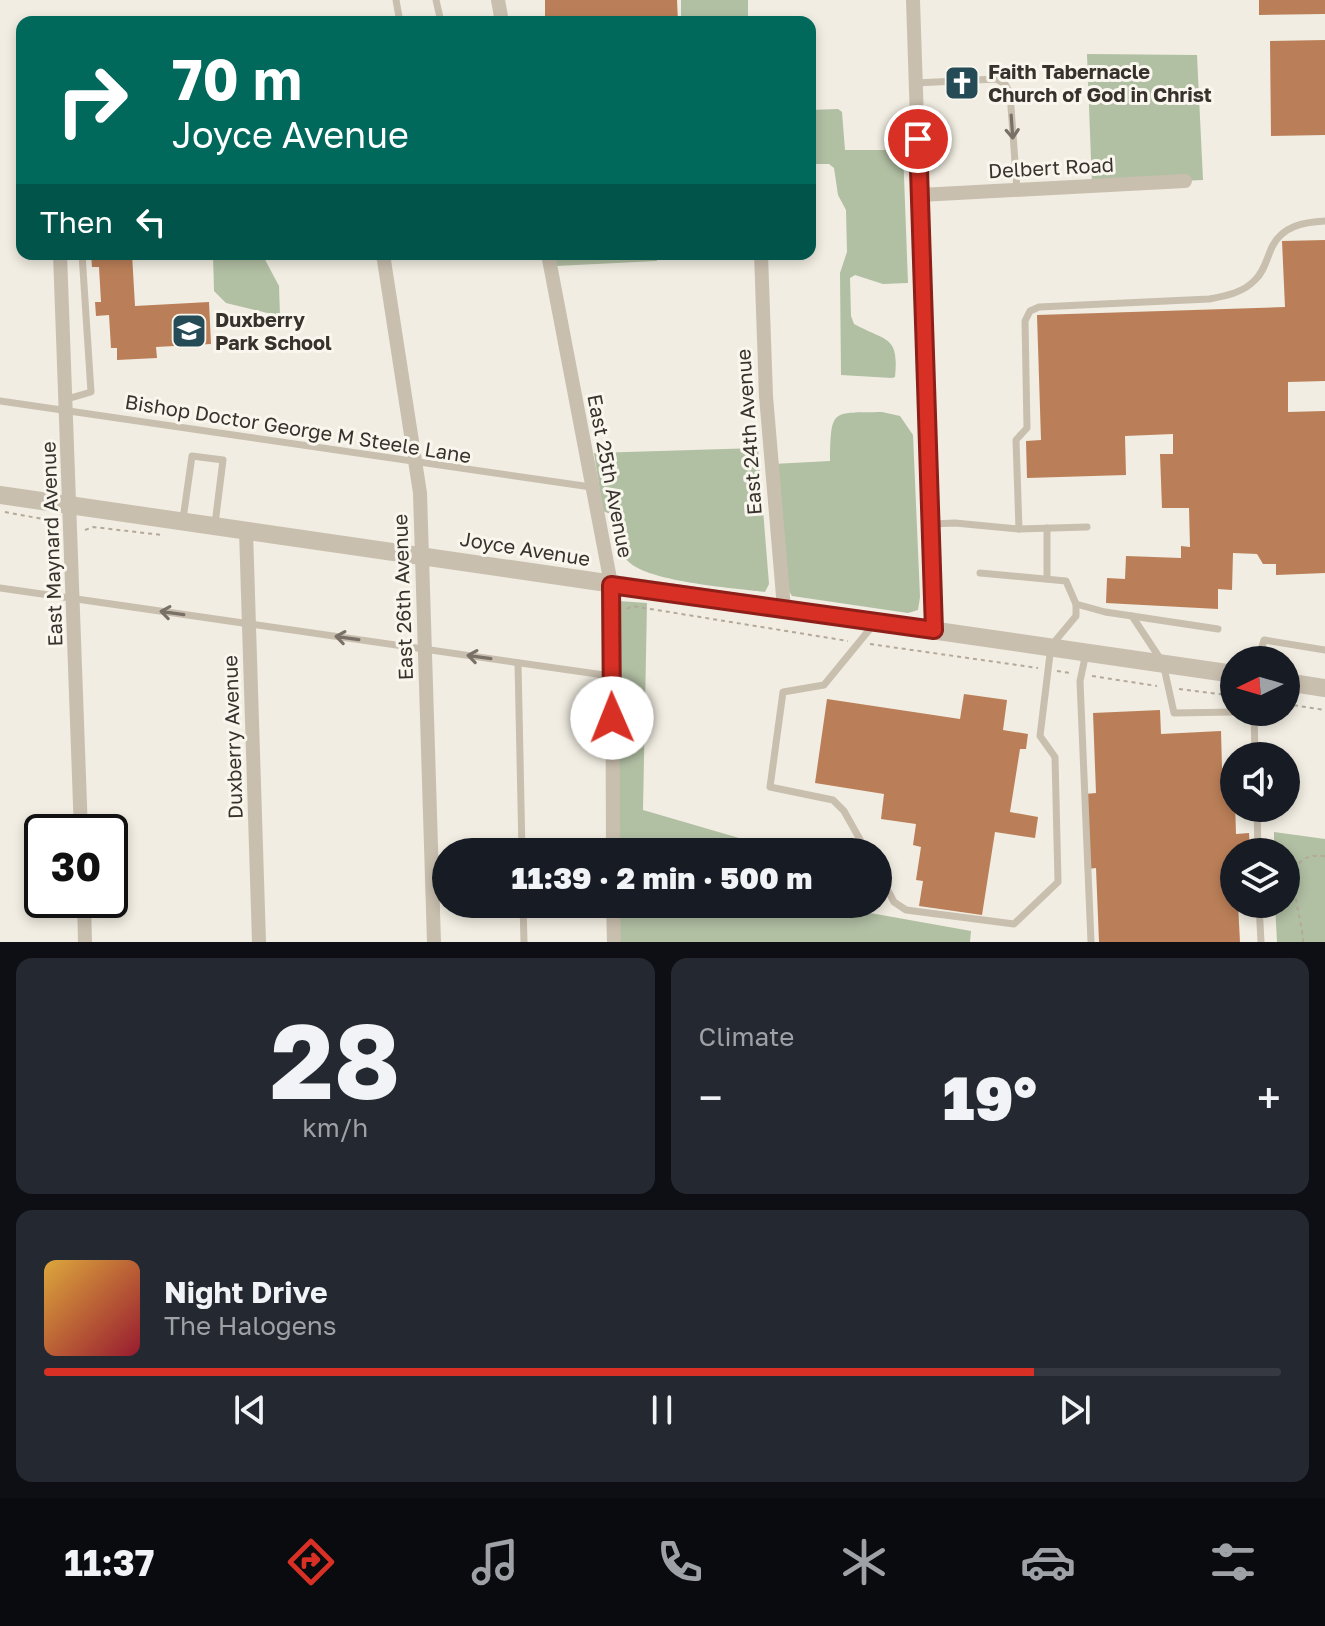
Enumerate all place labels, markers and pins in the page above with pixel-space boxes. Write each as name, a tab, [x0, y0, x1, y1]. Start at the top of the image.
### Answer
place label: Faith Tabernacle Church of God in Christ	[988, 59, 1212, 106]
church icon: Faith Tabernacle Church of God in Christ	[943, 64, 981, 102]
pin	[884, 105, 952, 173]
place label: Duxberry Park School	[215, 307, 332, 354]
school or university icon: Duxberry Park School	[170, 312, 208, 350]

